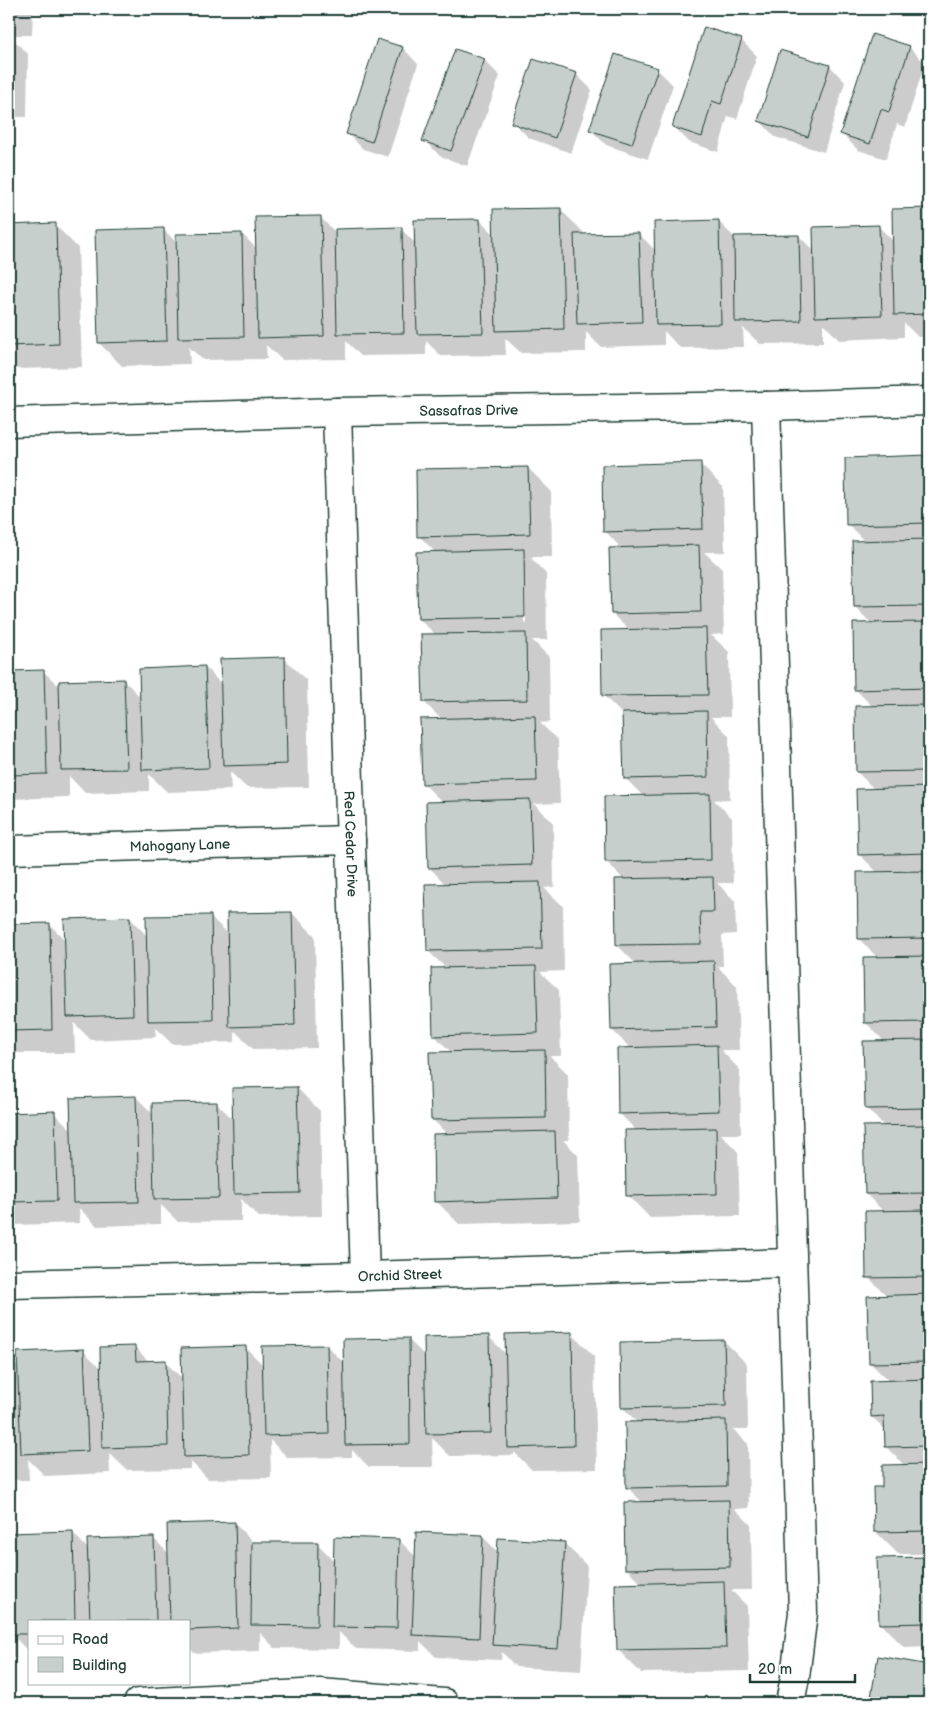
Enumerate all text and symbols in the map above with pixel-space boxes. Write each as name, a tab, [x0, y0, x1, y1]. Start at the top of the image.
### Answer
street label: Sassafras Drive	[419, 401, 518, 419]
street label: Red Cedar Drive	[341, 790, 361, 897]
street label: Mahogany Lane	[129, 835, 230, 855]
street label: Orchid Street	[358, 1265, 443, 1285]
legend	[28, 1620, 190, 1684]
text: Road	[72, 1630, 108, 1649]
scale bar	[750, 1652, 856, 1684]
text: Building	[72, 1656, 127, 1675]
text: 20 m	[758, 1660, 792, 1679]

